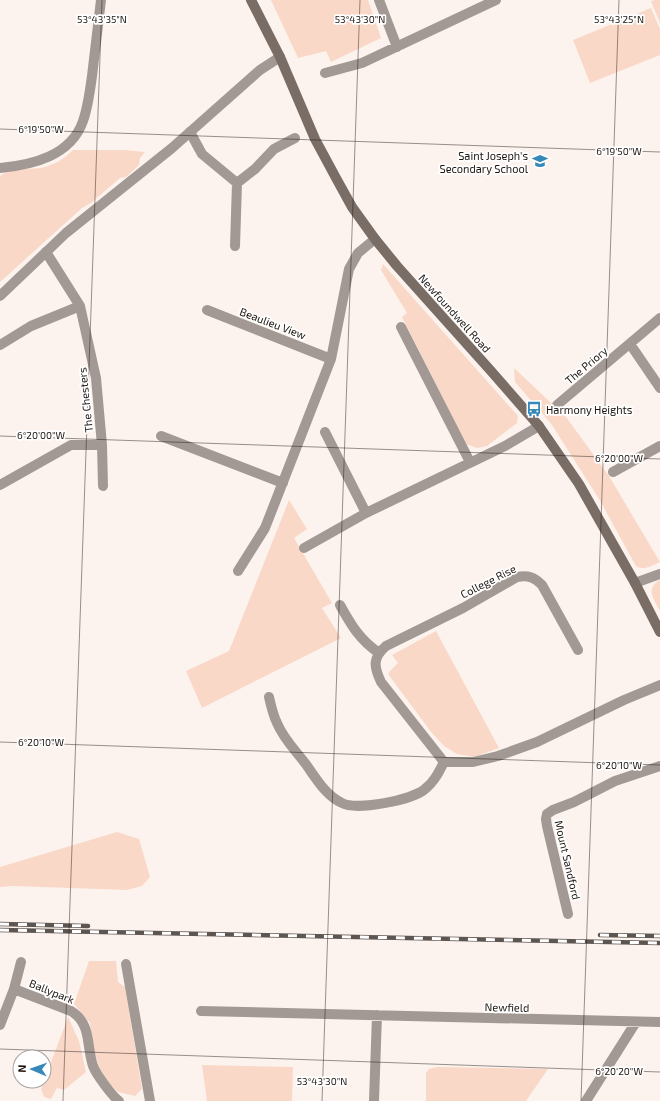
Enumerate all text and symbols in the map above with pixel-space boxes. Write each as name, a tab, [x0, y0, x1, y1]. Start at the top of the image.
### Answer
text: 53°43'35"N	[77, 13, 127, 25]
text: 53°43'30"N	[335, 13, 385, 25]
text: 53°43'25"N	[594, 13, 644, 25]
text: 6°19'50"W	[18, 123, 64, 135]
text: 6°19'50"W	[596, 145, 642, 157]
place label: Saint Joseph's Secondary School	[440, 149, 529, 175]
school or university icon: Saint Joseph's Secondary School	[531, 152, 549, 170]
street label: Newfoundwell Road	[416, 271, 494, 355]
street label: Beaulieu View	[238, 304, 308, 342]
street label: The Priory	[562, 343, 610, 386]
street label: The Chesters	[75, 366, 95, 433]
bus stop icon: Harmony Heights	[525, 400, 543, 418]
place label: Harmony Heights	[546, 403, 633, 416]
text: 6°20'00"W	[17, 429, 66, 441]
text: 6°20'00"W	[595, 452, 644, 464]
street label: College Rise	[458, 561, 518, 601]
text: 6°20'10"W	[18, 736, 65, 748]
text: 6°20'10"W	[596, 759, 643, 771]
street label: Mount Sandford	[553, 819, 583, 901]
street label: Ballypark	[28, 976, 77, 1006]
street label: Newfield	[484, 1000, 530, 1014]
north arrow	[12, 1049, 52, 1089]
text: N	[15, 1064, 28, 1073]
text: 6°20'20"W	[595, 1065, 643, 1077]
text: 53°43'30"N	[297, 1075, 347, 1087]

